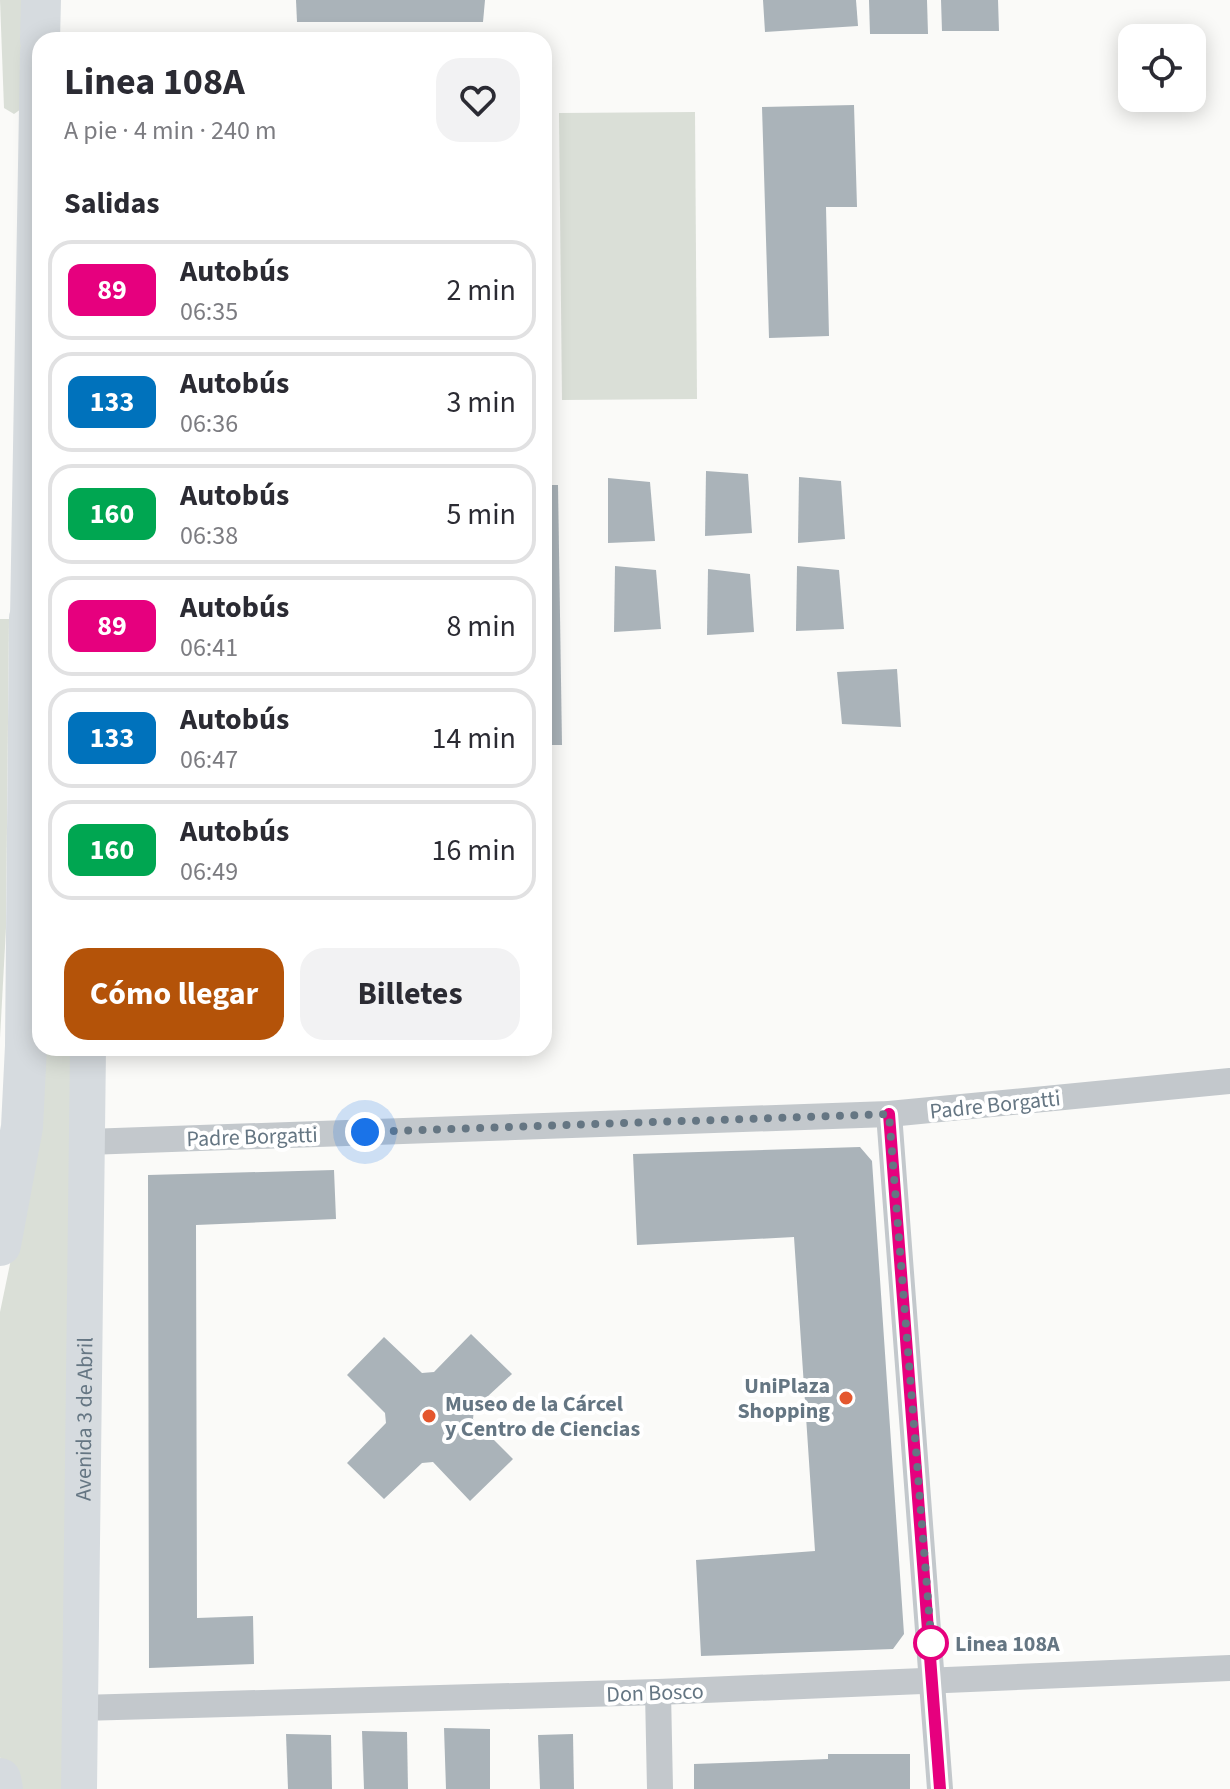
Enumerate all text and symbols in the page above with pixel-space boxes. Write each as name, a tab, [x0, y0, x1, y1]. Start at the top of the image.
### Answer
map controls	[1118, 24, 1206, 112]
button: locate	[1118, 24, 1206, 112]
text: Linea 108A	[64, 55, 245, 109]
button: heart	[436, 58, 520, 142]
text: A pie · 4 min · 240 m	[64, 112, 277, 149]
text: Salidas	[64, 182, 160, 225]
text: Autobús	[180, 250, 289, 293]
text: 2 min	[446, 269, 516, 312]
text: 89	[97, 270, 127, 310]
text: 06:35	[180, 293, 238, 330]
text: Autobús	[180, 362, 289, 405]
text: 3 min	[446, 381, 516, 424]
text: 133	[90, 382, 134, 422]
text: 06:36	[180, 405, 238, 442]
text: Autobús	[180, 474, 289, 517]
text: 5 min	[446, 493, 516, 536]
text: 160	[90, 494, 134, 534]
text: 06:38	[180, 517, 238, 554]
text: Autobús	[180, 586, 289, 629]
text: 8 min	[446, 605, 516, 648]
text: 89	[97, 606, 127, 646]
text: 06:41	[180, 629, 238, 666]
text: Autobús	[180, 698, 289, 741]
text: 14 min	[432, 717, 516, 760]
text: 133	[90, 718, 134, 758]
text: 06:47	[180, 741, 238, 778]
text: Autobús	[180, 810, 289, 853]
text: 16 min	[432, 829, 516, 872]
text: 160	[90, 830, 134, 870]
text: 06:49	[180, 853, 238, 890]
button: Cómo llegar	[64, 948, 284, 1040]
button: Billetes	[300, 948, 520, 1040]
street label: Padre Borgatti	[928, 1082, 1062, 1128]
your location	[345, 1112, 385, 1152]
street label: Padre Borgatti	[186, 1119, 318, 1155]
street label: Avenida 3 de Abril	[67, 1337, 101, 1501]
place label: UniPlaza Shopping	[737, 1370, 830, 1427]
place label: Museo de la Cárcel y Centro de Ciencias	[445, 1388, 640, 1445]
marker: UniPlaza Shopping	[837, 1389, 855, 1407]
marker: Museo de la Cárcel y Centro de Ciencias	[420, 1407, 438, 1425]
marker: Linea 108A	[914, 1626, 948, 1660]
place label: Linea 108A	[955, 1628, 1060, 1660]
street label: Don Bosco	[606, 1675, 704, 1711]

